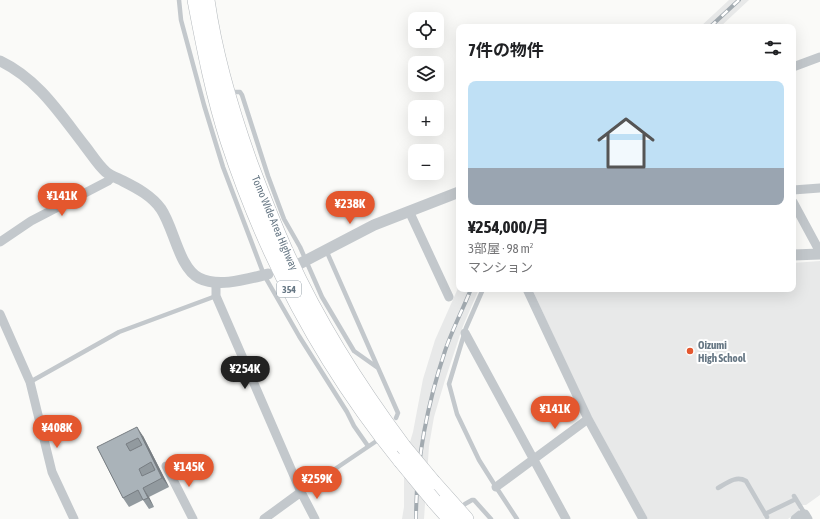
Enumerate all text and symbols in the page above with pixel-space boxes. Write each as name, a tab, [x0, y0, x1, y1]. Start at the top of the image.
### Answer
map controls	[408, 12, 444, 180]
button: locate	[408, 12, 444, 48]
icon: filters	[762, 37, 784, 59]
text: 7件の物件	[468, 40, 544, 60]
button: layers	[408, 56, 444, 92]
button: +	[408, 100, 444, 136]
icon: home	[590, 107, 662, 179]
button: −	[408, 144, 444, 180]
street label: Tomo Wide Area Highway	[250, 174, 301, 272]
pin: ¥141K	[34, 183, 90, 217]
text: ¥141K	[47, 188, 77, 203]
pin: ¥238K	[322, 191, 378, 225]
text: ¥238K	[335, 196, 365, 211]
text: ¥254,000/月	[468, 217, 549, 237]
text: 3部屋 · 98 m²	[468, 241, 533, 256]
text: マンション	[468, 260, 533, 275]
road number: 354	[277, 281, 301, 297]
place label: Oizumi High School	[698, 339, 747, 364]
marker: Oizumi High School	[685, 346, 695, 356]
pin: ¥254K	[217, 356, 273, 390]
text: ¥254K	[230, 361, 260, 376]
pin: ¥141K	[527, 396, 583, 430]
text: ¥141K	[540, 401, 570, 416]
pin: ¥408K	[29, 415, 85, 449]
text: ¥408K	[42, 420, 72, 435]
pin: ¥145K	[161, 454, 217, 488]
text: ¥145K	[174, 459, 204, 474]
pin: ¥259K	[289, 466, 345, 500]
text: ¥259K	[302, 471, 332, 486]

